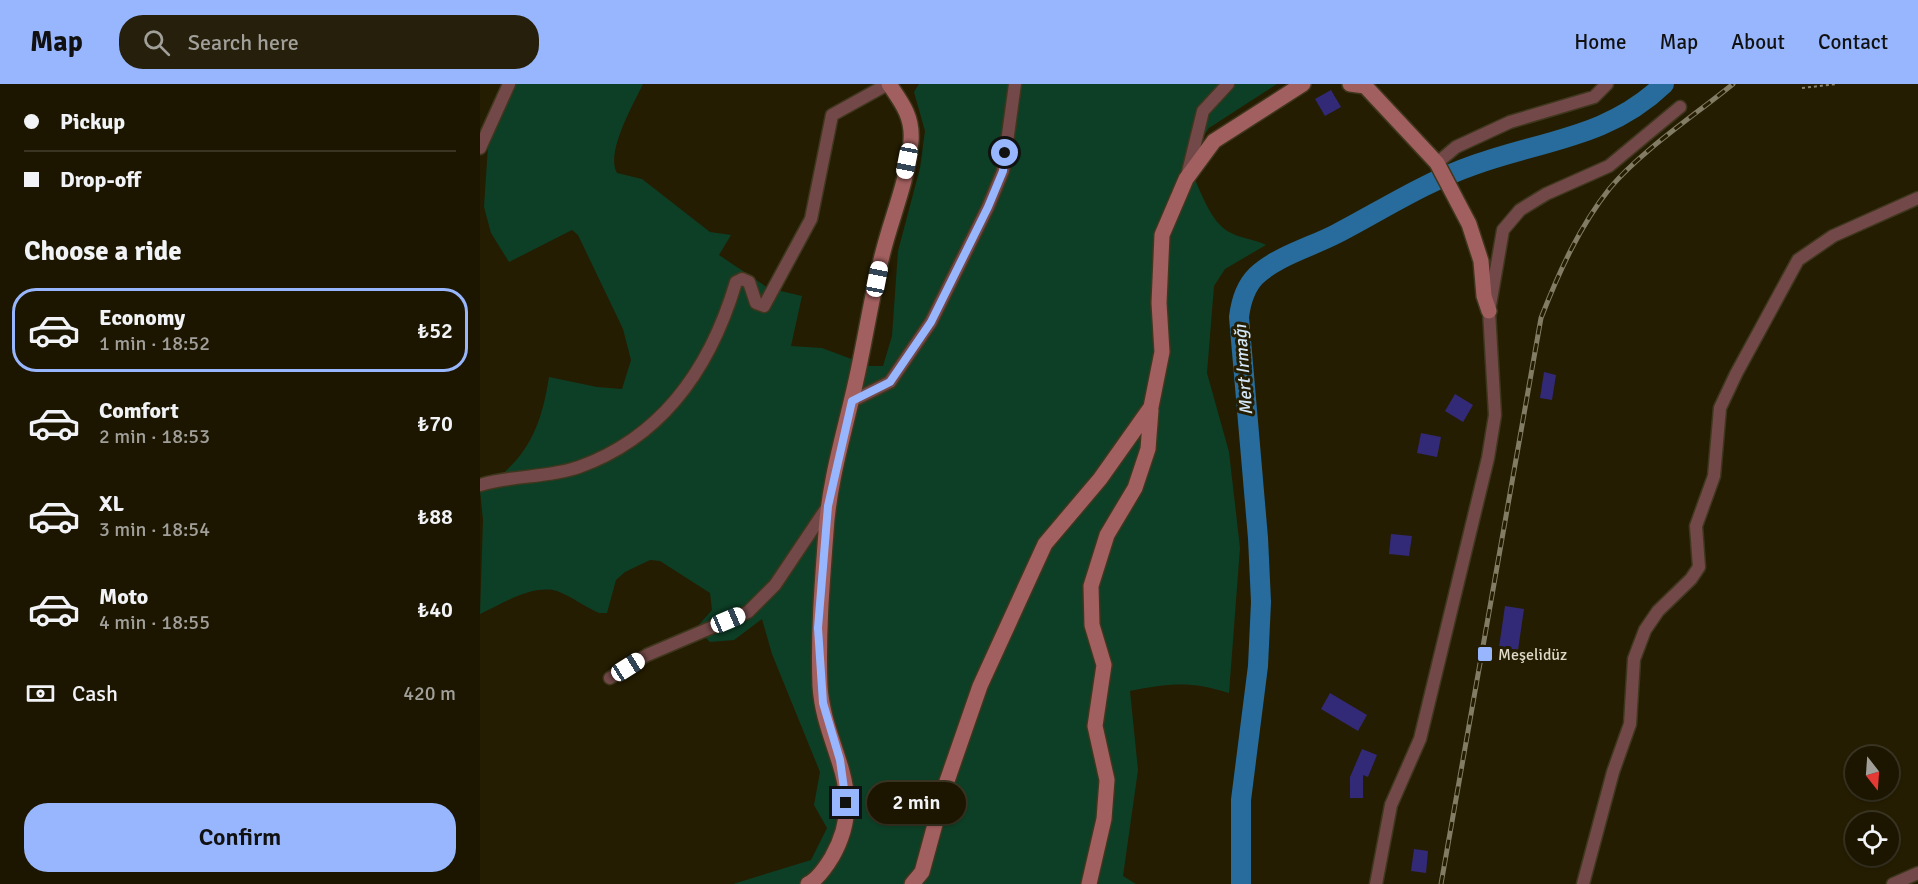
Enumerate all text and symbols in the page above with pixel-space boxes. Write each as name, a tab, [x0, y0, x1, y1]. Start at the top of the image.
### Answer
search box	[119, 15, 539, 69]
text: Map	[30, 25, 83, 59]
icon: search	[140, 26, 173, 59]
text: Search here	[188, 29, 299, 56]
text: Home	[1574, 29, 1627, 55]
text: Map	[1660, 29, 1698, 55]
text: About	[1731, 29, 1785, 55]
text: Contact	[1818, 29, 1888, 55]
text: Pickup	[60, 108, 125, 135]
route start	[991, 139, 1018, 166]
car	[895, 142, 919, 180]
text: Drop-off	[60, 166, 141, 193]
text: Choose a ride	[24, 235, 182, 268]
car	[865, 260, 889, 298]
icon: car	[27, 303, 81, 357]
text: Economy	[99, 304, 185, 331]
text: ₺52	[417, 317, 453, 344]
water label: Mert Irmağı	[1229, 323, 1257, 416]
text: 1 min · 18:52	[99, 331, 210, 356]
icon: car	[27, 396, 81, 450]
text: Comfort	[99, 397, 179, 424]
text: ₺70	[417, 410, 453, 437]
text: 2 min · 18:53	[99, 424, 210, 449]
icon: car	[27, 489, 81, 543]
text: XL	[99, 490, 124, 517]
text: ₺88	[417, 503, 453, 530]
text: 3 min · 18:54	[99, 517, 210, 542]
icon: car	[27, 582, 81, 636]
text: Moto	[99, 583, 148, 610]
text: ₺40	[417, 596, 453, 623]
car	[708, 605, 748, 635]
text: 4 min · 18:55	[99, 610, 210, 635]
marker: Meşelidüz	[1476, 645, 1494, 663]
place label: Meşelidüz	[1498, 645, 1567, 665]
car	[608, 650, 648, 684]
icon: cash	[24, 677, 57, 710]
text: Cash	[72, 680, 118, 707]
text: 420 m	[403, 681, 456, 706]
north arrow	[1845, 746, 1899, 800]
map controls	[1845, 746, 1899, 866]
callout: 2 min	[867, 782, 966, 824]
route end	[832, 789, 859, 816]
text: 2 min	[893, 790, 940, 815]
button: Confirm	[24, 803, 456, 872]
button: locate	[1845, 812, 1899, 866]

